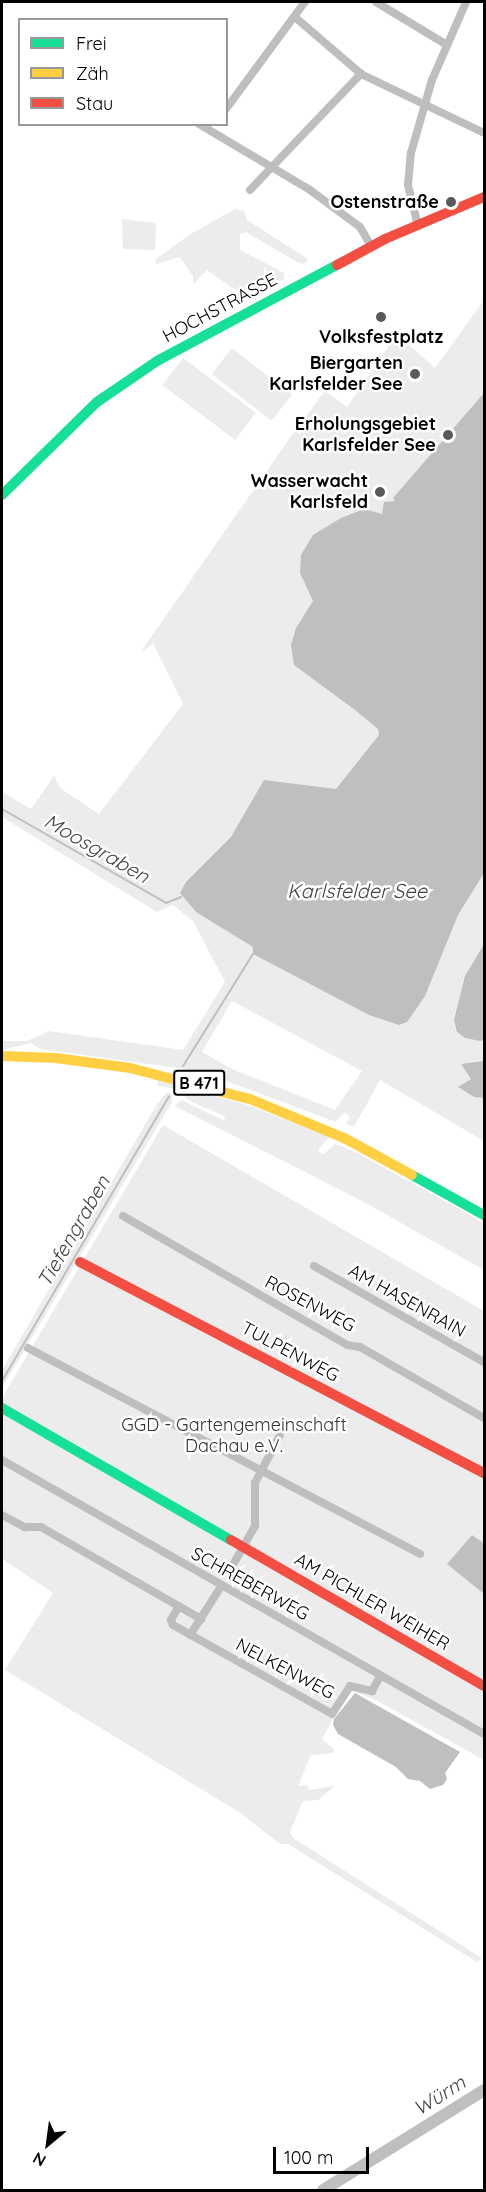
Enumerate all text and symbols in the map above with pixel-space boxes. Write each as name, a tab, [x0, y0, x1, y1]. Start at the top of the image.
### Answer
legend	[18, 18, 228, 126]
text: Frei	[76, 32, 107, 55]
text: Zäh	[76, 62, 109, 85]
text: Stau	[76, 92, 113, 115]
place label: Ostenstraße	[330, 191, 439, 213]
marker: Ostenstraße	[444, 195, 458, 209]
street label: HOCHSTRASSE	[159, 269, 281, 347]
marker: Volksfestplatz	[374, 310, 388, 324]
place label: Volksfestplatz	[319, 326, 443, 348]
place label: Biergarten Karlsfelder See	[269, 353, 403, 395]
marker: Biergarten Karlsfelder See	[408, 367, 422, 381]
place label: Erholungsgebiet Karlsfelder See	[295, 414, 436, 456]
marker: Erholungsgebiet Karlsfelder See	[441, 428, 455, 442]
place label: Wasserwacht Karlsfeld	[251, 471, 368, 514]
marker: Wasserwacht Karlsfeld	[373, 485, 387, 499]
water label: Moosgraben	[40, 808, 154, 888]
water label: Karlsfelder See	[287, 878, 427, 902]
road number: B 471	[172, 1070, 226, 1096]
water label: Tiefengraben	[32, 1171, 114, 1291]
street label: AM HASENRAIN	[345, 1260, 469, 1342]
street label: ROSENWEG	[261, 1271, 359, 1337]
street label: TULPENWEG	[237, 1317, 343, 1387]
park label: GGD - Gartengemeinschaft Dachau e.V.	[121, 1415, 347, 1458]
street label: SCHREBERWEG	[187, 1543, 313, 1625]
street label: AM PICHLER WEIHER	[291, 1549, 453, 1655]
street label: NELKENWEG	[232, 1634, 338, 1704]
water label: Würm	[409, 2070, 469, 2120]
north arrow	[18, 2114, 78, 2174]
scale bar	[276, 2135, 372, 2173]
text: 100 m	[284, 2146, 333, 2169]
text: N	[29, 2148, 49, 2171]

